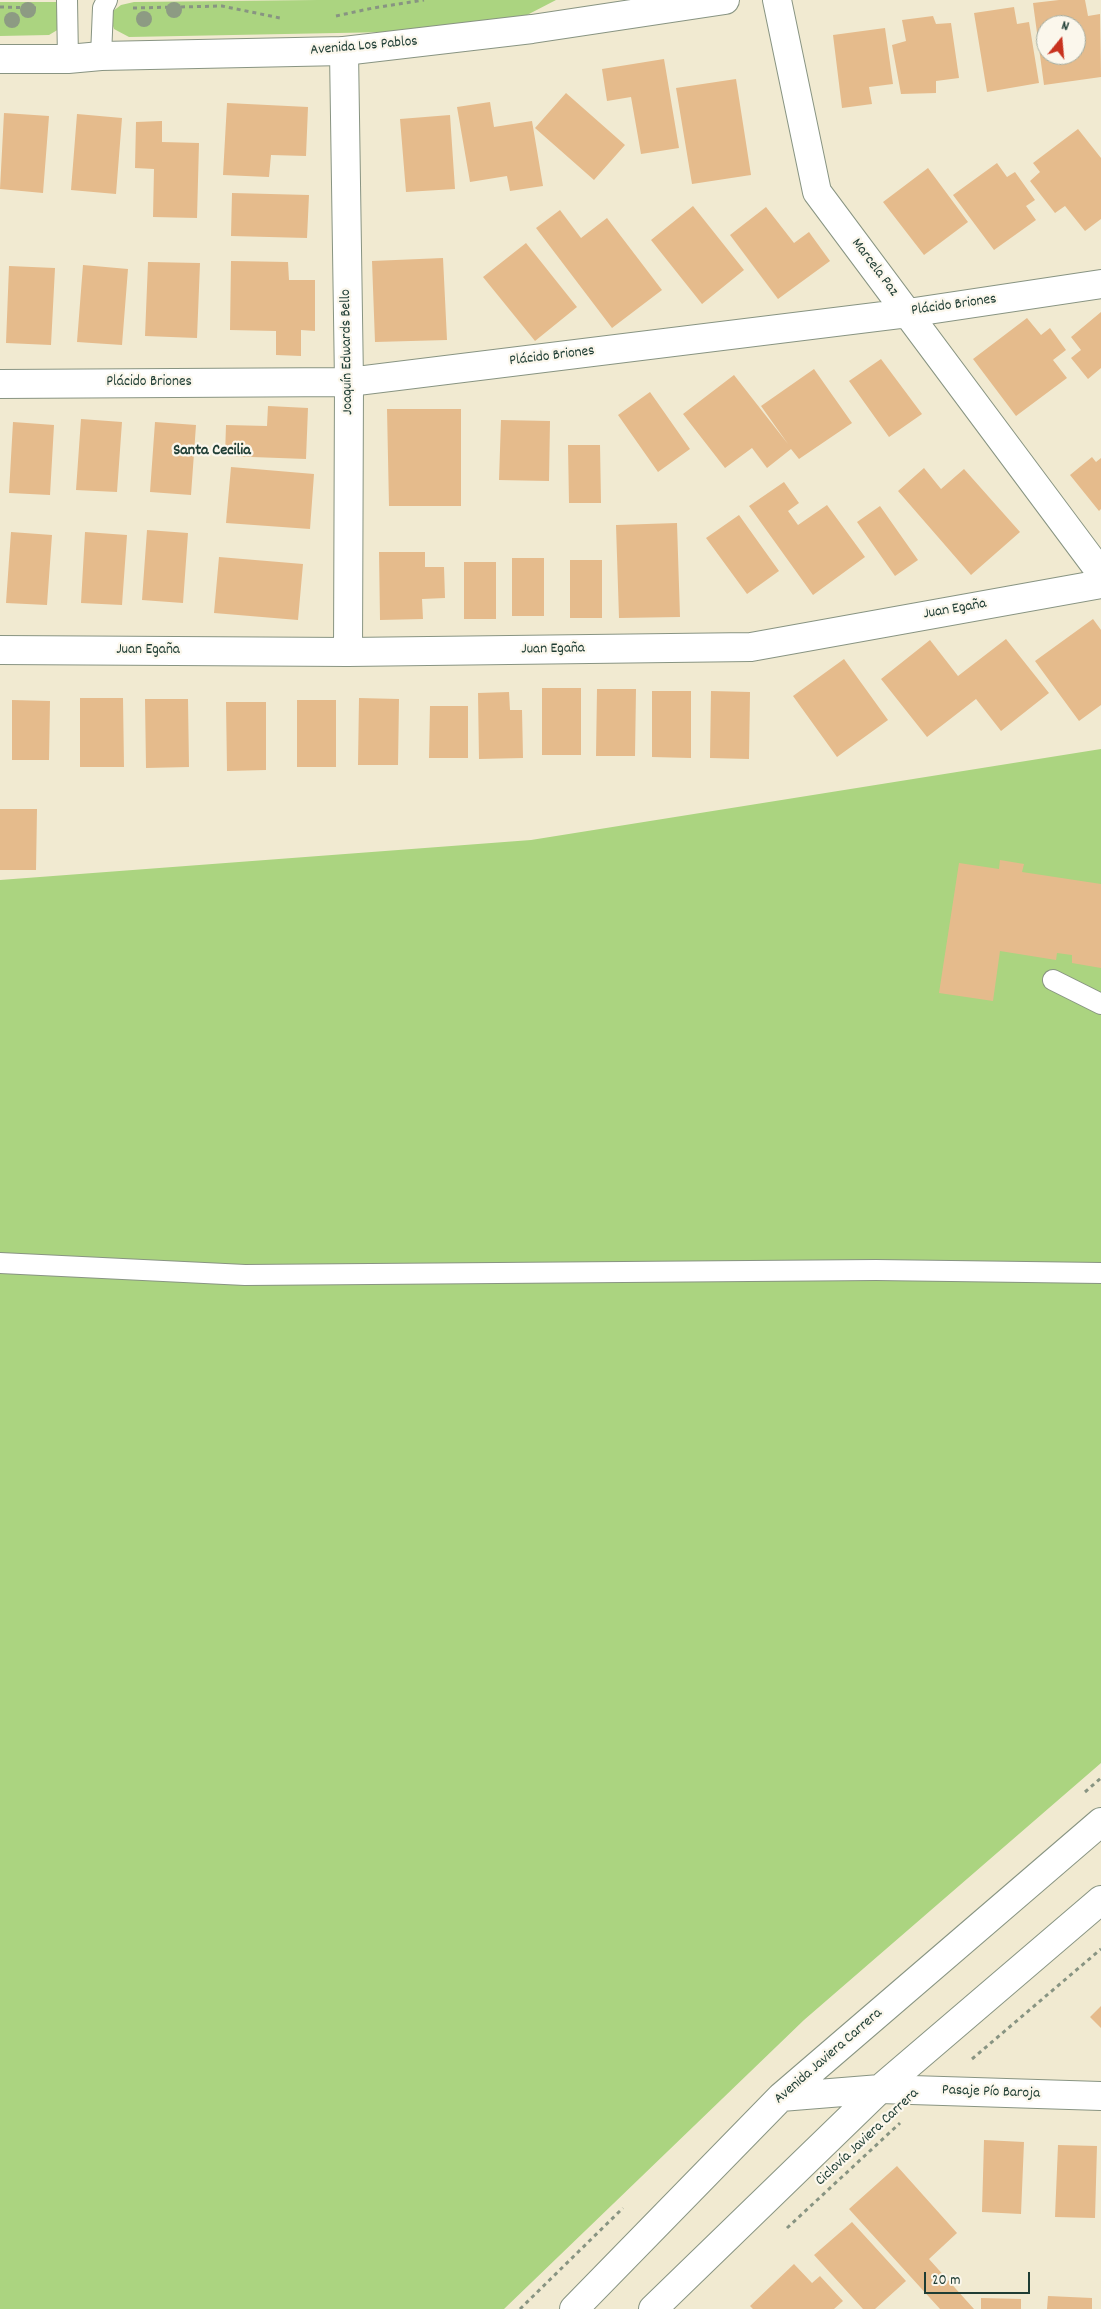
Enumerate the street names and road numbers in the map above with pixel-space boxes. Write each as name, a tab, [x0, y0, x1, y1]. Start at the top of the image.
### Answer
street label: Avenida Los Pablos	[310, 33, 418, 61]
street label: Marcela Paz	[846, 236, 902, 300]
street label: Joaquín Edwards Bello	[338, 289, 358, 415]
street label: Plácido Briones	[910, 291, 998, 321]
street label: Plácido Briones	[508, 343, 596, 371]
street label: Plácido Briones	[106, 374, 192, 392]
street label: Juan Egaña	[922, 596, 988, 624]
street label: Juan Egaña	[521, 640, 585, 660]
street label: Juan Egaña	[116, 642, 180, 660]
street label: Avenida Javiera Carrera	[771, 2005, 887, 2109]
street label: Pasaje Pío Baroja	[942, 2082, 1040, 2104]
street label: Ciclovía Javiera Carrera	[813, 2085, 923, 2191]

